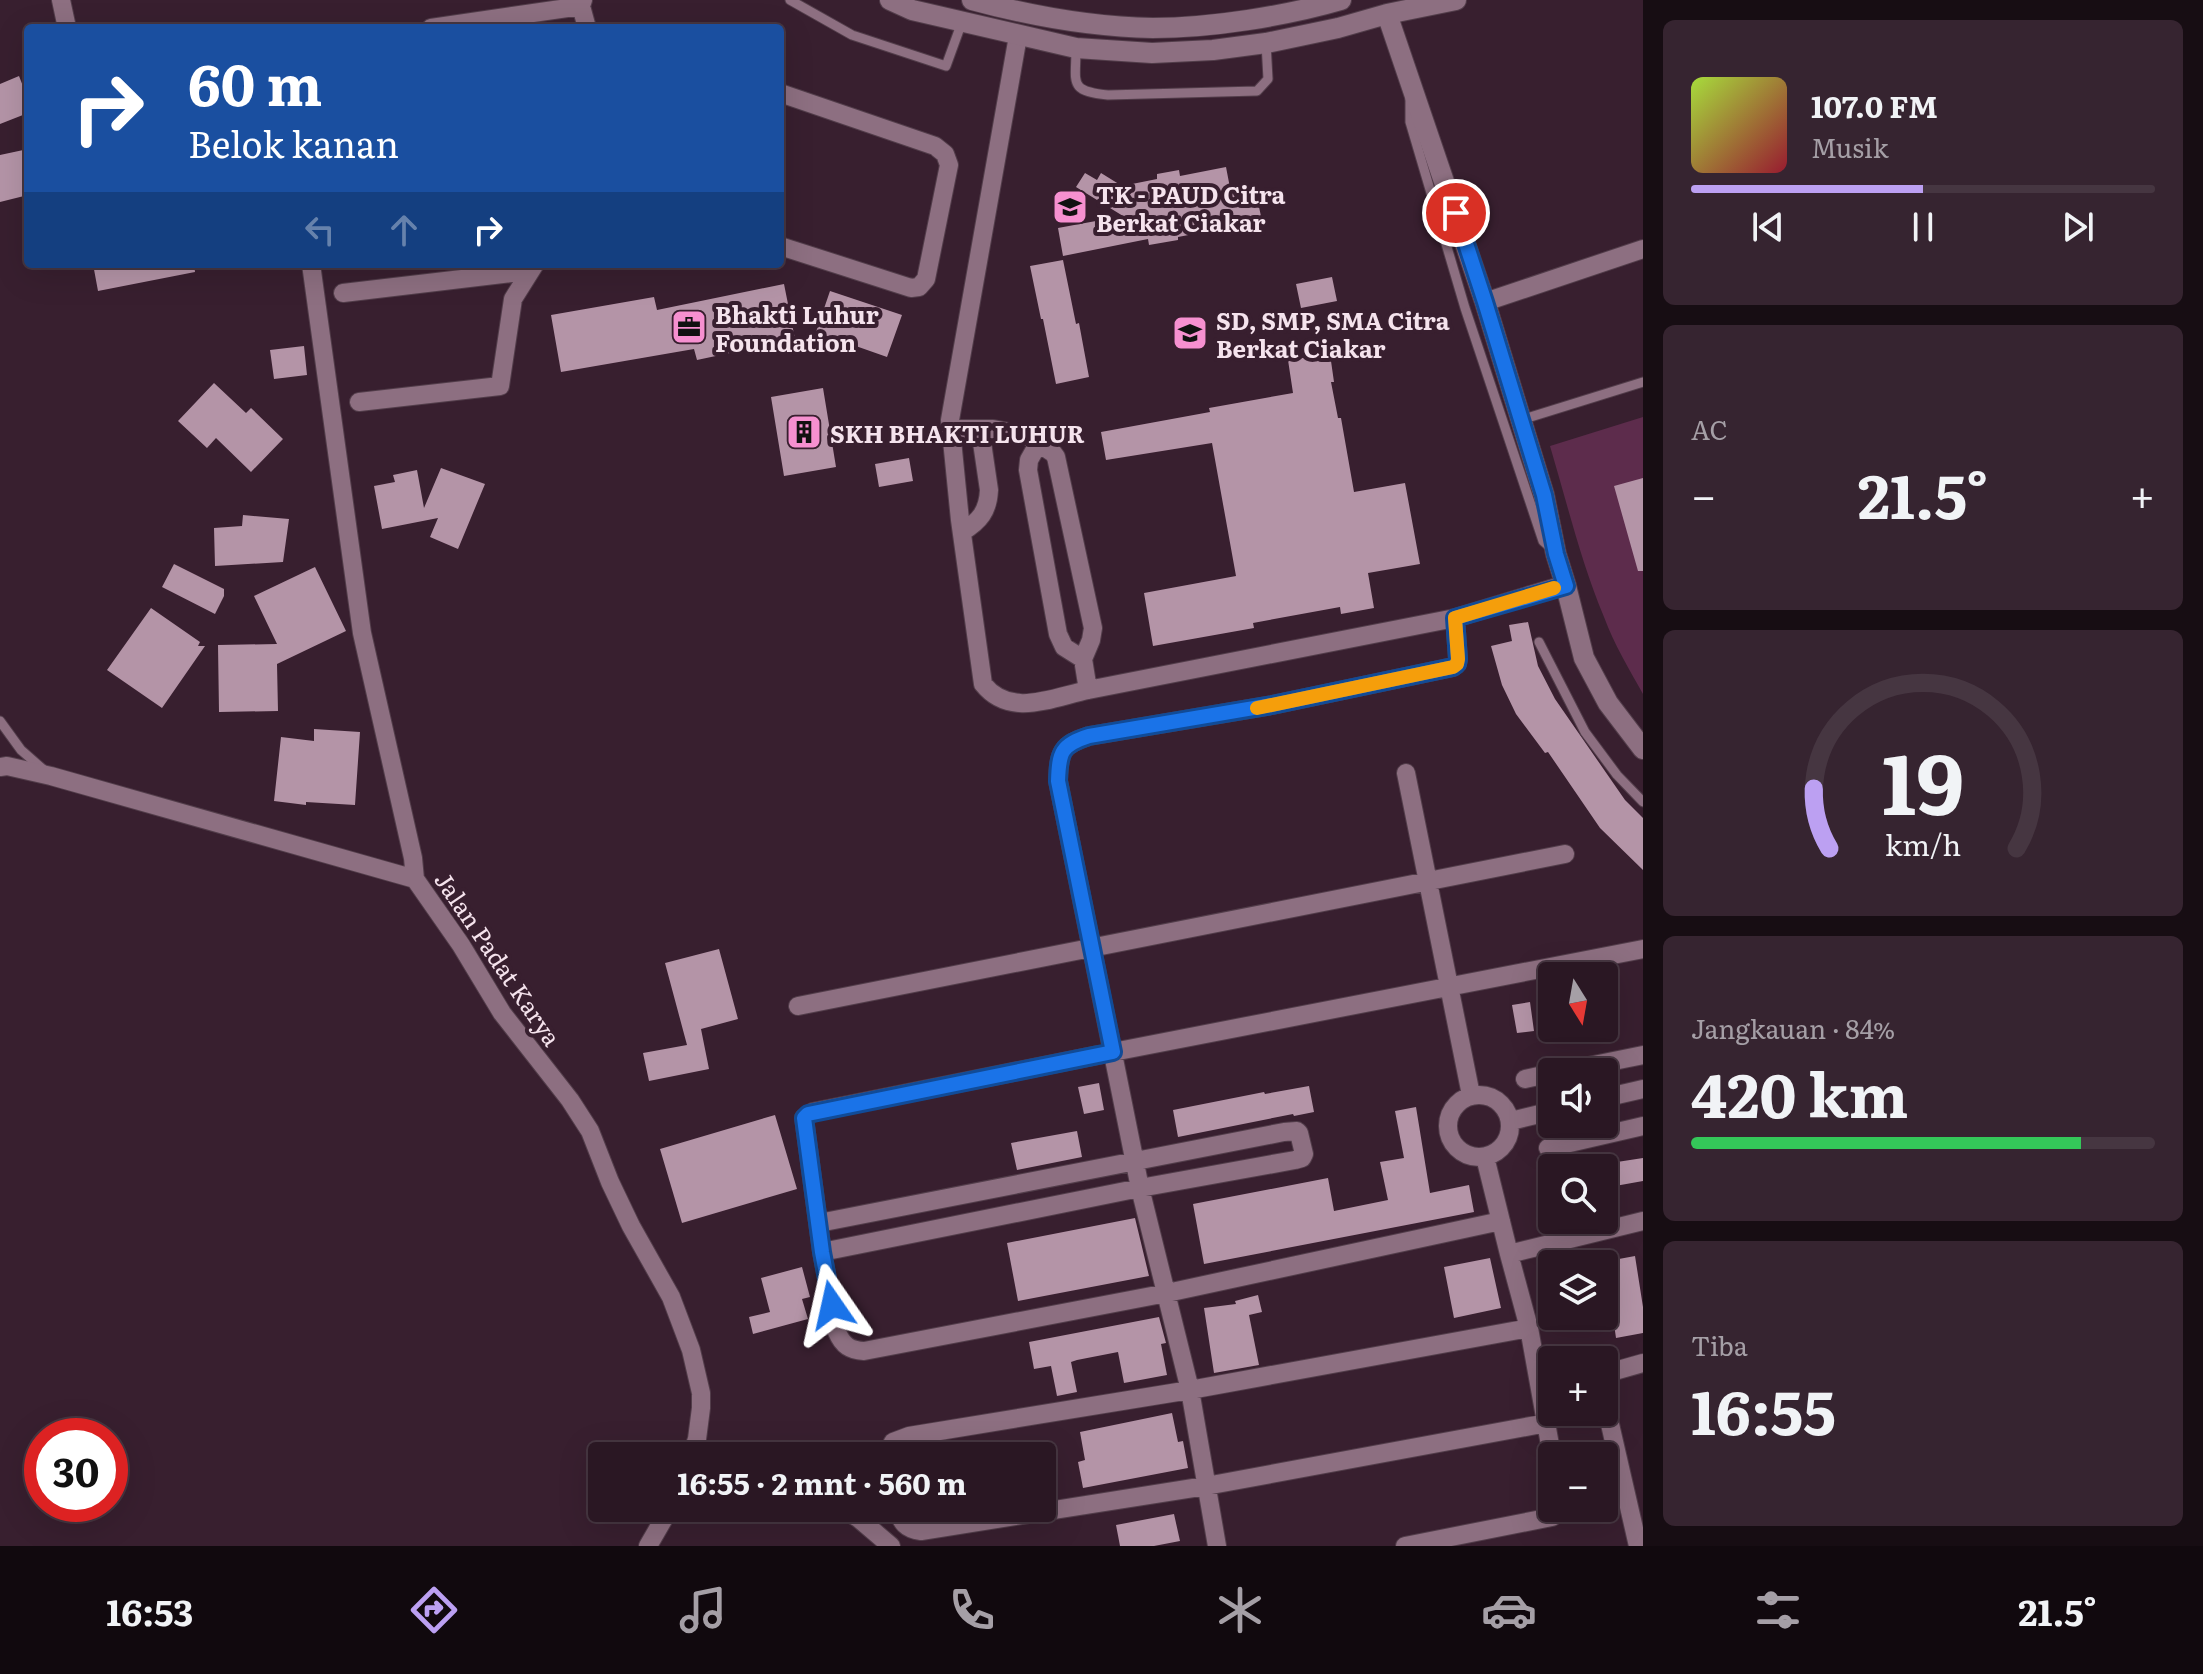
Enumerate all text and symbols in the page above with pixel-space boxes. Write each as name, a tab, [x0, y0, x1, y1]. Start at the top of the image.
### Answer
text: 60 m	[188, 40, 322, 123]
icon: right	[56, 56, 160, 160]
text: 107.0 FM	[1811, 83, 1938, 127]
text: Belok kanan	[188, 116, 399, 169]
text: Musik	[1811, 127, 1889, 166]
place label: TK - PAUD Citra Berkat Ciakar	[1096, 176, 1286, 239]
pin	[1422, 179, 1490, 247]
school or university icon: TK - PAUD Citra Berkat Ciakar	[1051, 188, 1089, 226]
icon: arrive	[1434, 191, 1478, 235]
icon: previous	[1746, 205, 1790, 249]
icon: pause	[1901, 205, 1945, 249]
icon: next	[2056, 205, 2100, 249]
icon: left	[298, 208, 342, 252]
icon: ahead	[382, 208, 426, 252]
icon: right	[466, 208, 510, 252]
place label: Bhakti Luhur Foundation	[715, 296, 879, 359]
place label: SD, SMP, SMA Citra Berkat Ciakar	[1216, 302, 1450, 365]
office icon: Bhakti Luhur Foundation	[670, 308, 708, 346]
school or university icon: SD, SMP, SMA Citra Berkat Ciakar	[1171, 314, 1209, 352]
text: AC	[1691, 409, 1728, 448]
building icon: SKH BHAKTI LUHUR	[785, 413, 823, 451]
place label: SKH BHAKTI LUHUR	[830, 415, 1085, 450]
text: 21.5°	[1858, 448, 1988, 537]
text: −	[1691, 460, 1717, 526]
text: +	[2129, 460, 2155, 526]
text: 19	[1882, 717, 1964, 841]
text: km/h	[1885, 822, 1961, 865]
street label: Jalan Padat Karya	[428, 864, 570, 1052]
north arrow	[1538, 962, 1618, 1042]
map controls	[1538, 962, 1618, 1522]
text: Jangkauan · 84%	[1691, 1008, 1895, 1047]
text: 420 km	[1691, 1047, 1908, 1136]
button: sound	[1538, 1058, 1618, 1138]
button: search	[1538, 1154, 1618, 1234]
button: layers	[1538, 1250, 1618, 1330]
position arrow	[790, 1263, 874, 1347]
text: Tiba	[1691, 1325, 1748, 1364]
button: +	[1538, 1346, 1618, 1426]
text: 16:55	[1691, 1364, 1836, 1453]
speed limit sign: 30	[24, 1418, 128, 1522]
button: −	[1538, 1442, 1618, 1522]
text: 16:55 · 2 mnt · 560 m	[677, 1460, 967, 1504]
icon: directions	[406, 1582, 462, 1638]
icon: music	[675, 1582, 731, 1638]
icon: phone	[944, 1582, 1000, 1638]
icon: climate	[1212, 1582, 1268, 1638]
icon: car	[1481, 1582, 1537, 1638]
icon: filters	[1750, 1582, 1806, 1638]
text: 16:53	[106, 1584, 193, 1637]
text: 21.5°	[2018, 1584, 2097, 1637]

